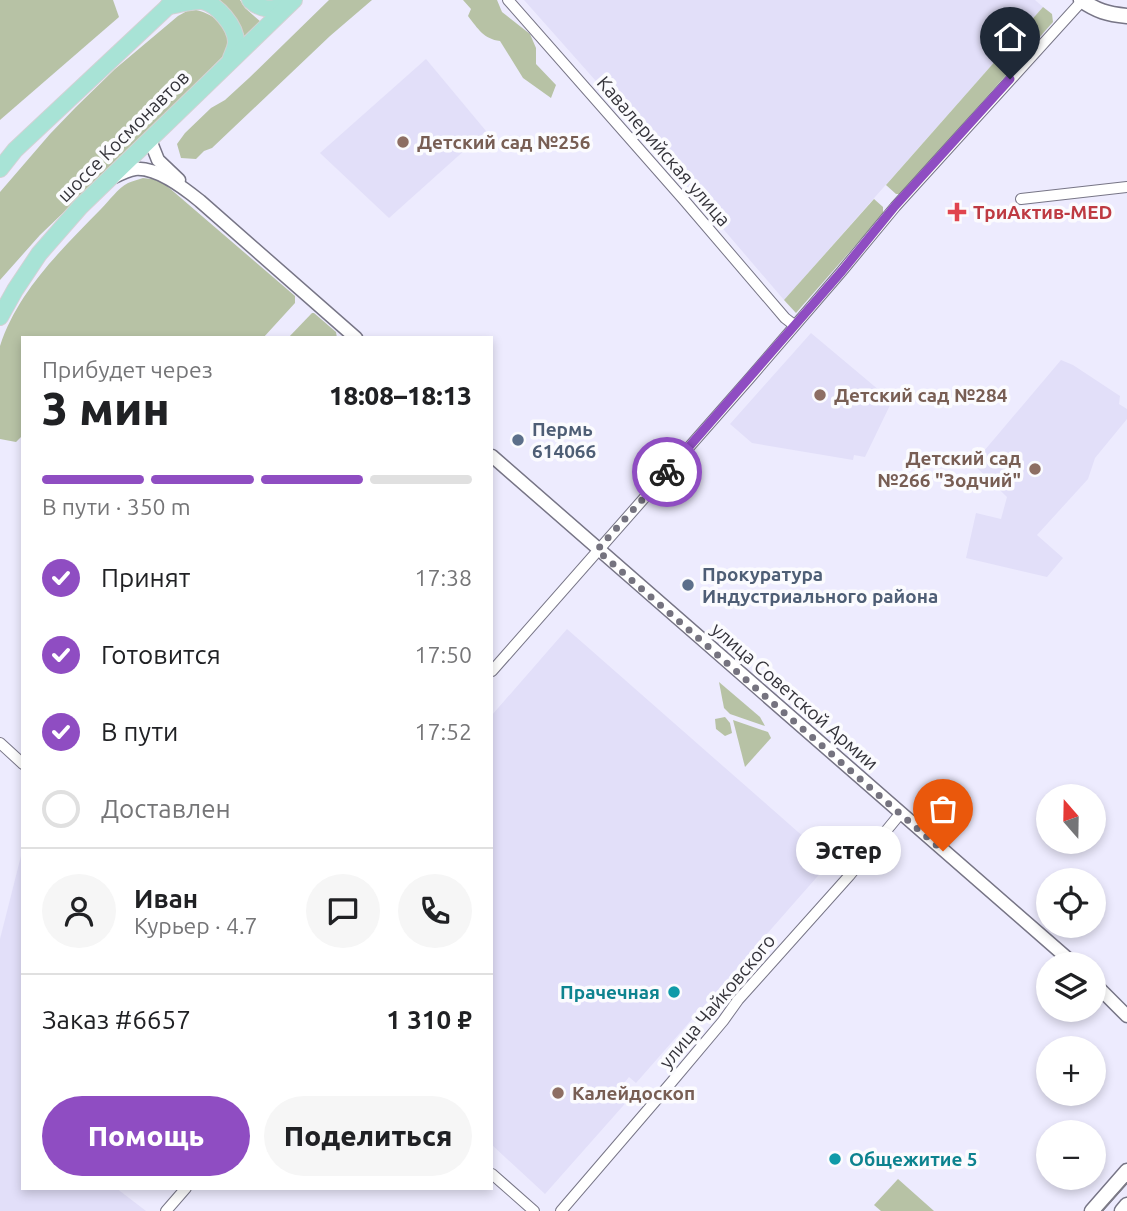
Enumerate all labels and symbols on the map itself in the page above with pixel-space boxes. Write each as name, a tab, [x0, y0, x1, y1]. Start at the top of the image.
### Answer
pin	[980, 7, 1040, 79]
street label: шоссе Космонавтов	[53, 66, 193, 206]
street label: Кавалерийская улица	[593, 71, 735, 231]
place label: Детский сад №256	[417, 131, 590, 153]
marker: Детский сад №256	[395, 134, 411, 150]
place label: ТриАктив-MED	[973, 201, 1112, 223]
marker: ТриАктив-MED	[947, 202, 967, 222]
place label: Детский сад №284	[834, 384, 1008, 406]
marker: Детский сад №284	[812, 387, 828, 403]
place label: Пермь 614066	[532, 418, 596, 462]
marker: Пермь 614066	[510, 432, 526, 448]
courier	[632, 437, 702, 507]
place label: Детский сад №266 "Зодчий"	[877, 447, 1022, 491]
marker: Детский сад №266 "Зодчий"	[1027, 461, 1043, 477]
place label: Прокуратура Индустриального района	[702, 563, 938, 607]
marker: Прокуратура Индустриального района	[680, 577, 696, 593]
street label: улица Советской Армии	[707, 618, 883, 774]
pin	[913, 779, 973, 851]
north arrow	[1036, 784, 1106, 854]
callout: Эстер	[796, 826, 901, 876]
street label: улица Чайковского	[655, 929, 779, 1073]
place label: Прачечная	[560, 981, 660, 1003]
marker: Прачечная	[666, 984, 682, 1000]
place label: Калейдоскоп	[572, 1082, 695, 1104]
marker: Калейдоскоп	[550, 1085, 566, 1101]
place label: Общежитие 5	[849, 1148, 978, 1170]
marker: Общежитие 5	[827, 1151, 843, 1167]

